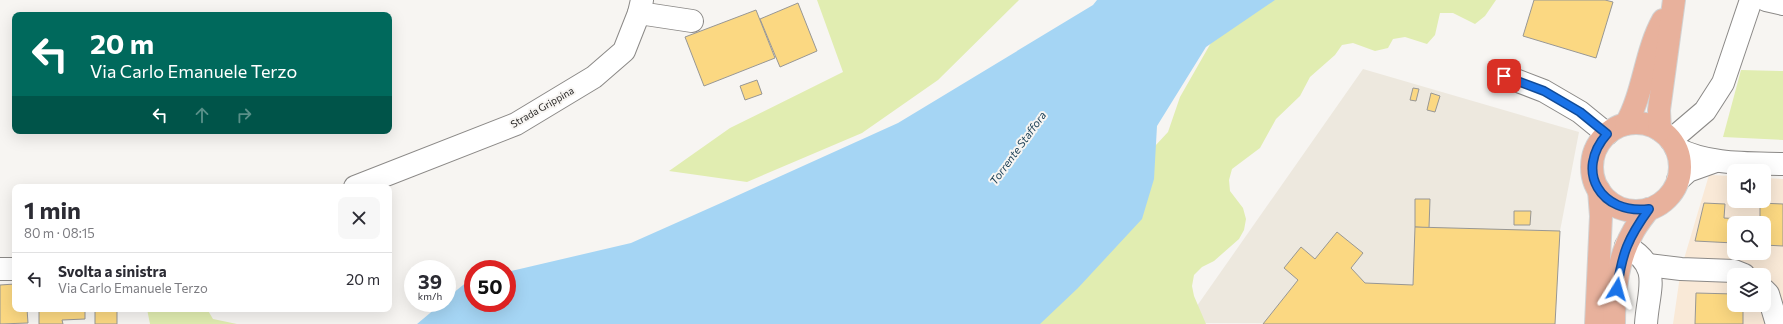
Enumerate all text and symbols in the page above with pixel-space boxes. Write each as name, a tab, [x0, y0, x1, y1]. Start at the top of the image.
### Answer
text: 20 m	[90, 26, 154, 60]
icon: left	[24, 28, 76, 80]
pin	[1487, 59, 1521, 93]
text: Via Carlo Emanuele Terzo	[90, 60, 297, 82]
icon: arrive	[1493, 65, 1515, 87]
street label: Strada Grippina	[508, 84, 576, 130]
icon: left	[149, 104, 171, 126]
icon: ahead	[191, 104, 213, 126]
icon: right	[233, 104, 255, 126]
water label: Torrente Staffora	[987, 108, 1049, 187]
map controls	[1727, 164, 1771, 312]
button: sound	[1727, 164, 1771, 208]
text: 1 min	[24, 195, 81, 224]
button: close	[338, 197, 380, 239]
button: search	[1727, 216, 1771, 260]
text: 80 m · 08:15	[24, 225, 95, 241]
speed limit sign: 50	[464, 260, 516, 312]
text: Svolta a sinistra	[58, 262, 167, 280]
icon: left	[24, 268, 46, 290]
position arrow	[1596, 268, 1638, 310]
button: layers	[1727, 268, 1771, 312]
text: 39	[418, 269, 442, 293]
text: 20 m	[346, 270, 380, 288]
text: Via Carlo Emanuele Terzo	[58, 280, 208, 296]
text: km/h	[418, 290, 442, 302]

